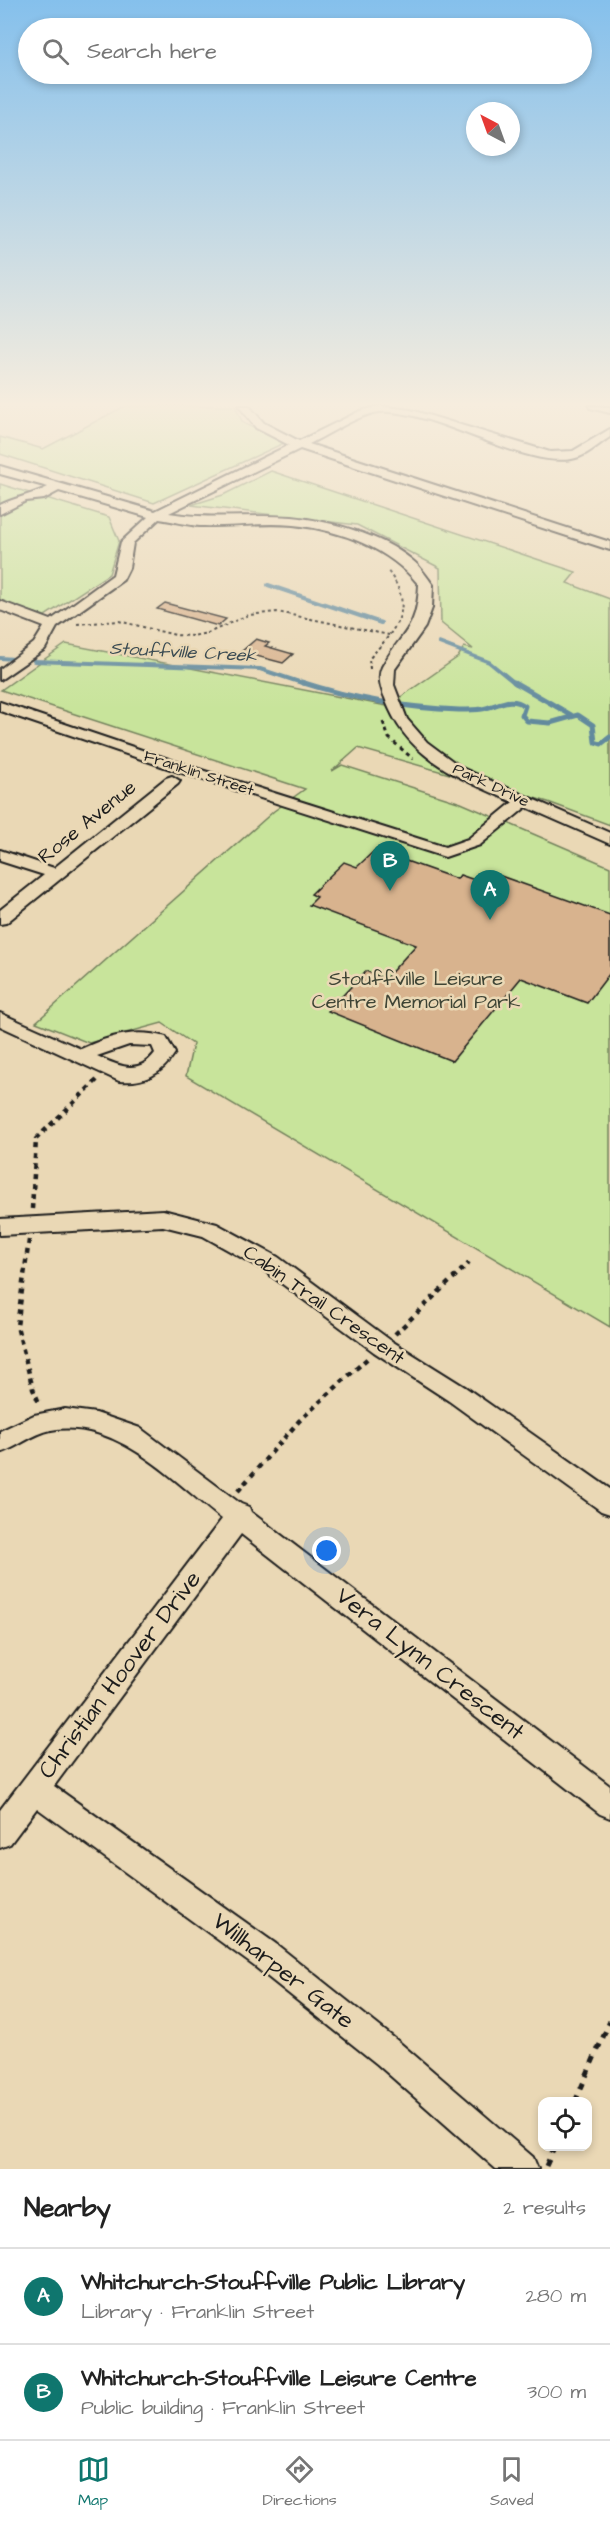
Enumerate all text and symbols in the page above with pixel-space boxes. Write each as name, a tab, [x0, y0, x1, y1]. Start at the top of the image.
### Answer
search box	[18, 18, 592, 84]
icon: search	[39, 35, 72, 68]
text: Search here	[87, 36, 217, 67]
north arrow	[466, 102, 520, 156]
water label: Stouffville Creek	[109, 636, 258, 668]
street label: Franklin Street	[141, 745, 257, 801]
street label: Park Drive	[449, 758, 533, 812]
street label: Rose Avenue	[32, 773, 142, 870]
pin: B	[370, 842, 410, 891]
pin: A	[470, 870, 510, 920]
park label: Stouffville Leisure Centre Memorial Park	[312, 965, 520, 1016]
street label: Cabin Trail Crescent	[237, 1238, 411, 1372]
your location	[312, 1536, 341, 1565]
street label: Christian Hoover Drive	[30, 1564, 210, 1786]
street label: Vera Lynn Crescent	[328, 1579, 532, 1750]
street label: Willharper Gate	[205, 1905, 361, 2037]
map controls	[538, 2097, 592, 2151]
button: locate	[538, 2097, 592, 2151]
text: Nearby	[24, 2190, 111, 2226]
text: 2 results	[503, 2194, 586, 2222]
text: Whitchurch-Stouffville Public Library	[81, 2267, 465, 2298]
text: A	[37, 2282, 50, 2310]
text: 280 m	[525, 2282, 586, 2310]
text: Library · Franklin Street	[81, 2298, 314, 2326]
text: Whitchurch-Stouffville Leisure Centre	[81, 2363, 477, 2394]
text: B	[36, 2378, 51, 2406]
text: 300 m	[527, 2378, 586, 2406]
text: Public building · Franklin Street	[81, 2394, 365, 2422]
tab: Map	[77, 2453, 110, 2511]
tab: Directions	[263, 2453, 337, 2511]
tab: Saved	[490, 2453, 533, 2511]

